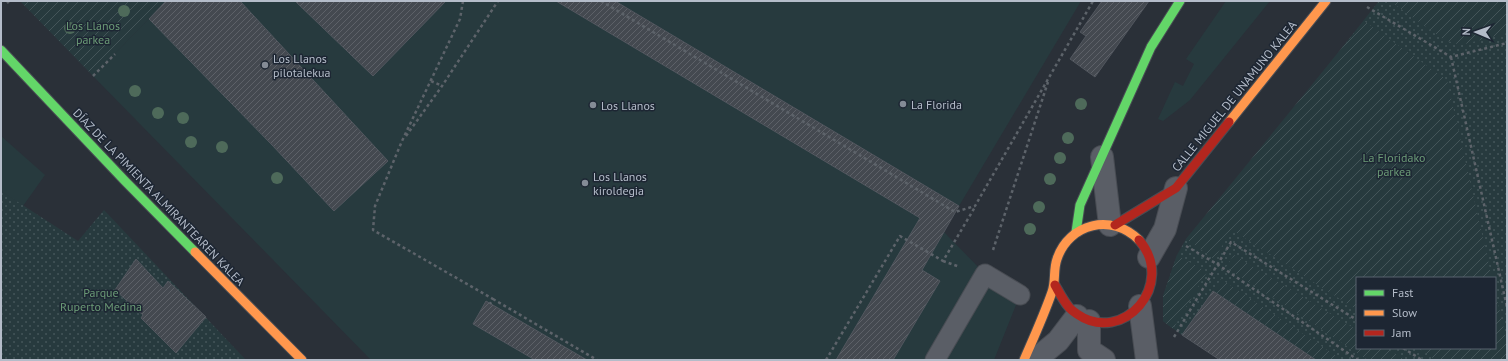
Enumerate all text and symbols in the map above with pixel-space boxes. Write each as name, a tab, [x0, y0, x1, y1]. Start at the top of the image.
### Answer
north arrow	[1456, 12, 1496, 52]
street label: CALLE MIGUEL DE UNAMUNO KALEA	[1168, 17, 1300, 175]
park label: Los Llanos parkea	[66, 18, 120, 47]
text: N	[1459, 28, 1473, 36]
place label: Los Llanos pilotalekua	[273, 51, 330, 80]
marker: Los Llanos pilotalekua	[260, 60, 270, 70]
place label: La Florida	[911, 97, 962, 112]
place label: Los Llanos	[601, 98, 655, 113]
marker: La Florida	[898, 99, 908, 109]
marker: Los Llanos	[588, 100, 598, 110]
street label: DÍAZ DE LA PIMIENTA ALMIRANTEAREN KALEA	[70, 105, 248, 289]
park label: La Floridako parkea	[1362, 150, 1426, 179]
place label: Los Llanos kiroldegia	[593, 169, 647, 198]
marker: Los Llanos kiroldegia	[580, 178, 590, 188]
legend	[1356, 277, 1496, 349]
park label: Parque Ruperto Medina	[60, 285, 142, 314]
text: Fast	[1392, 285, 1413, 300]
text: Slow	[1392, 305, 1417, 320]
text: Jam	[1391, 325, 1411, 340]

